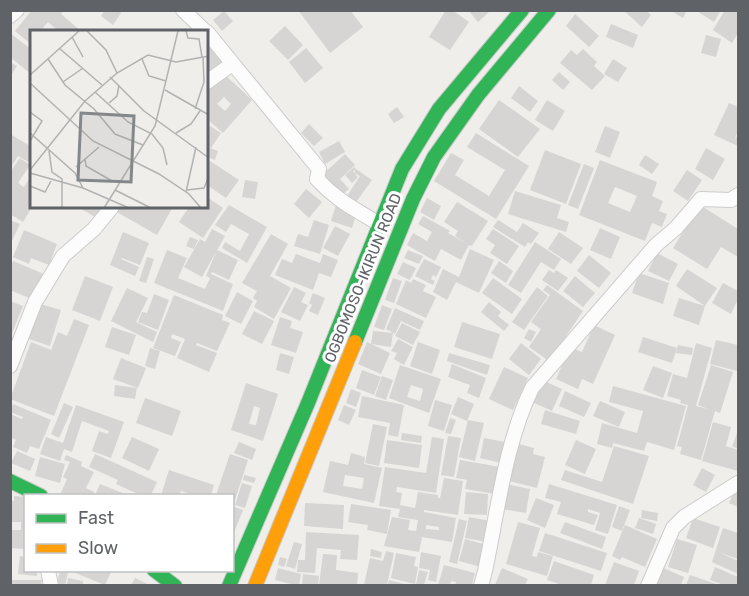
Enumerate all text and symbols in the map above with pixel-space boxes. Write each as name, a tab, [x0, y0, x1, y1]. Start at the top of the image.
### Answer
inset map	[30, 30, 208, 208]
street label: OGBOMOSO-IKIRUN ROAD	[321, 191, 405, 365]
legend	[24, 494, 234, 572]
text: Fast	[78, 507, 114, 529]
text: Slow	[78, 537, 118, 559]

